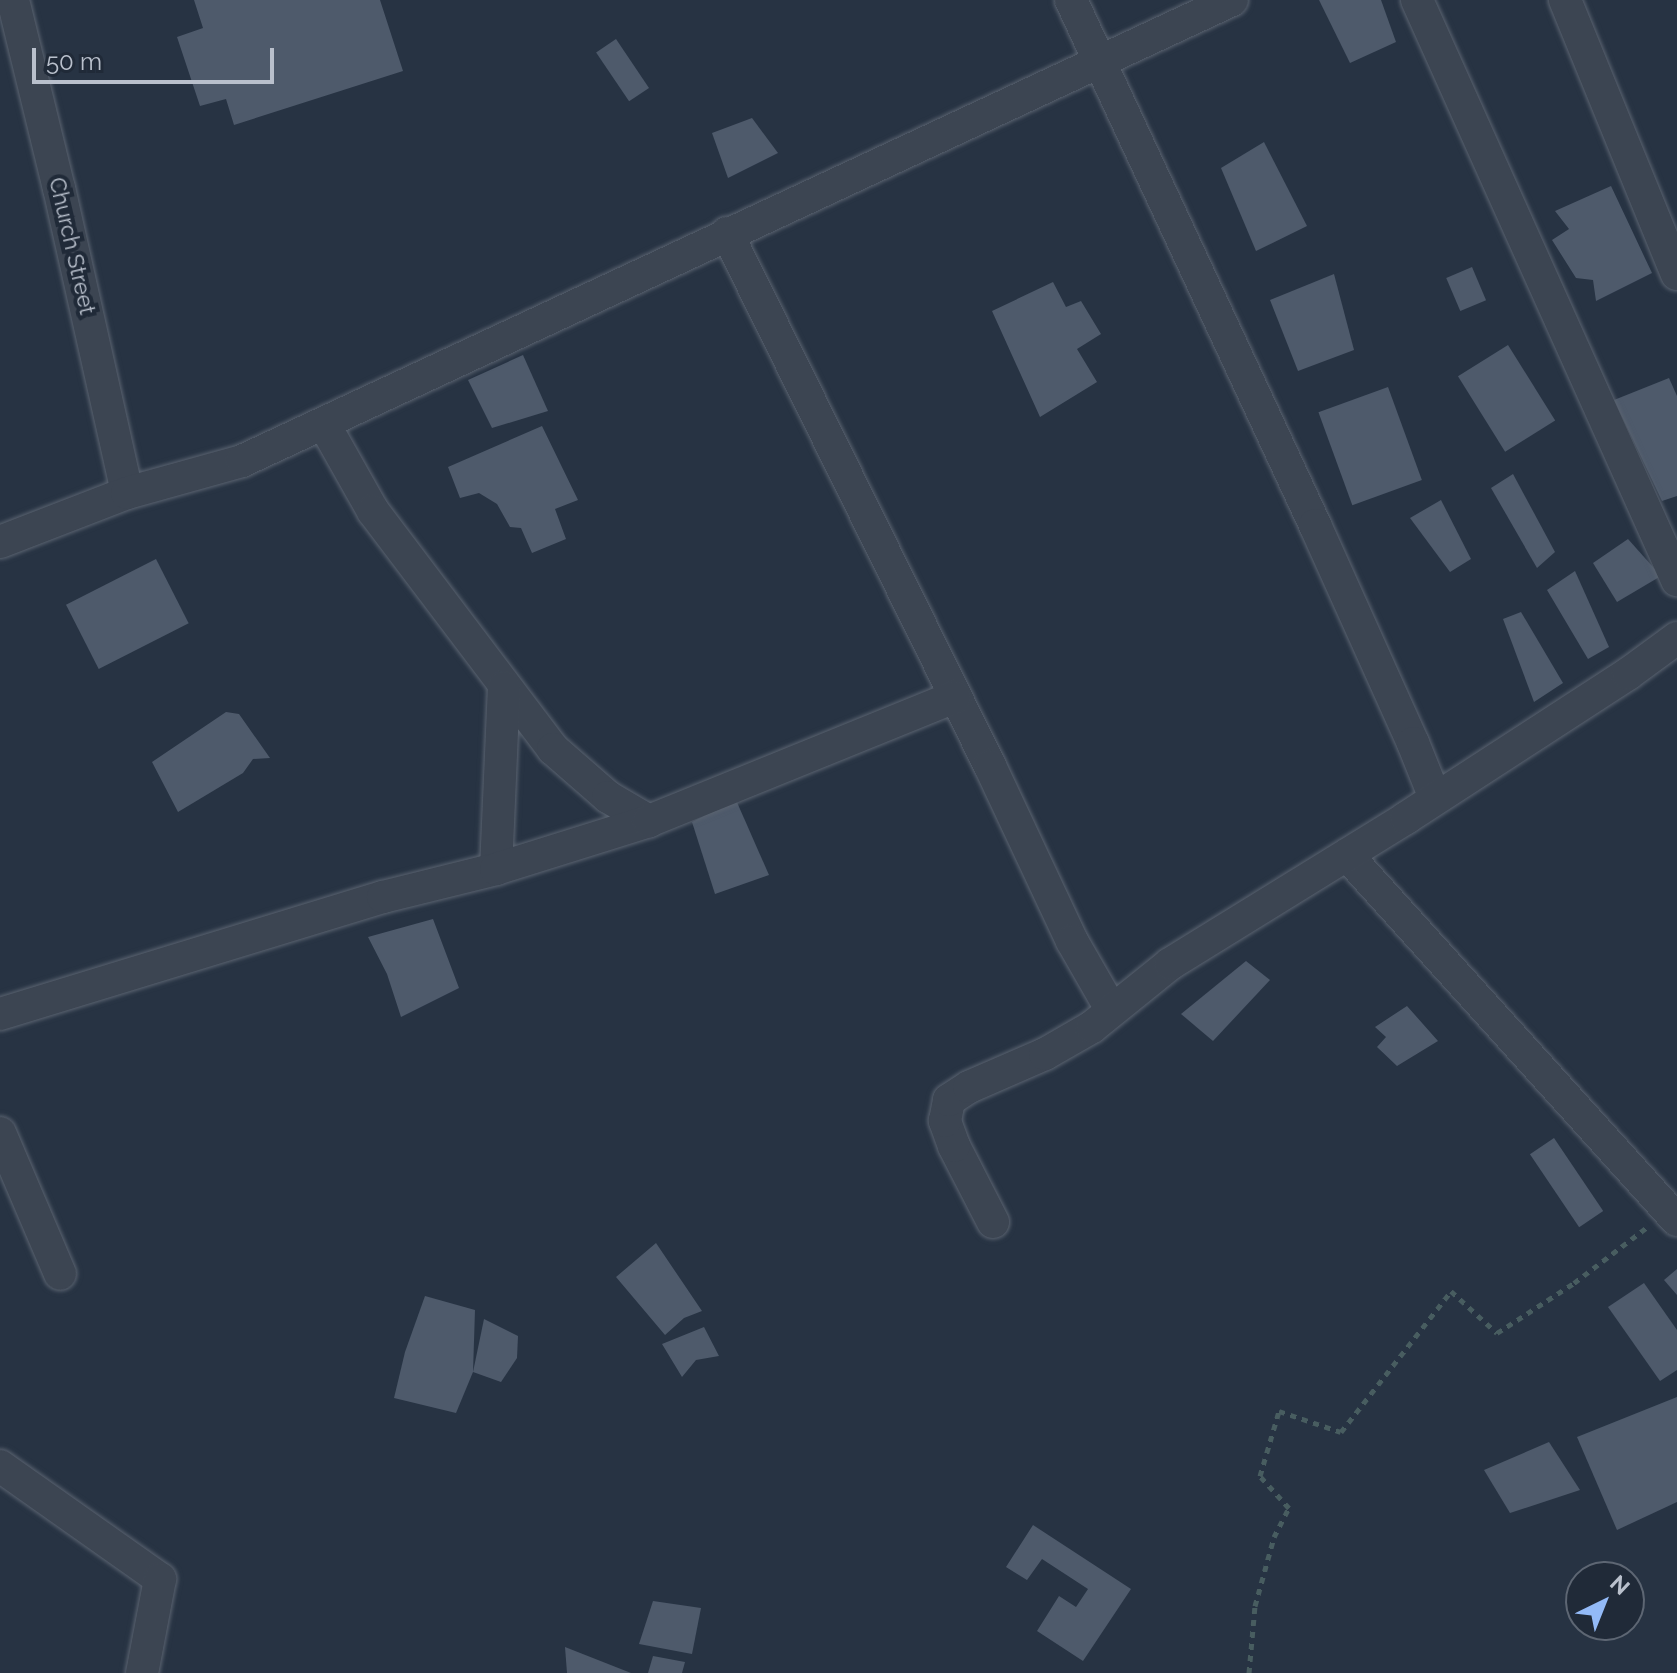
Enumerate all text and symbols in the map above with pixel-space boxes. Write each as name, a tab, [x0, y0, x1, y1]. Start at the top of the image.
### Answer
scale bar	[36, 32, 278, 82]
text: 50 m	[46, 47, 102, 76]
street label: Church Street	[43, 175, 101, 317]
north arrow	[1565, 1561, 1645, 1641]
text: N	[1605, 1570, 1635, 1600]

